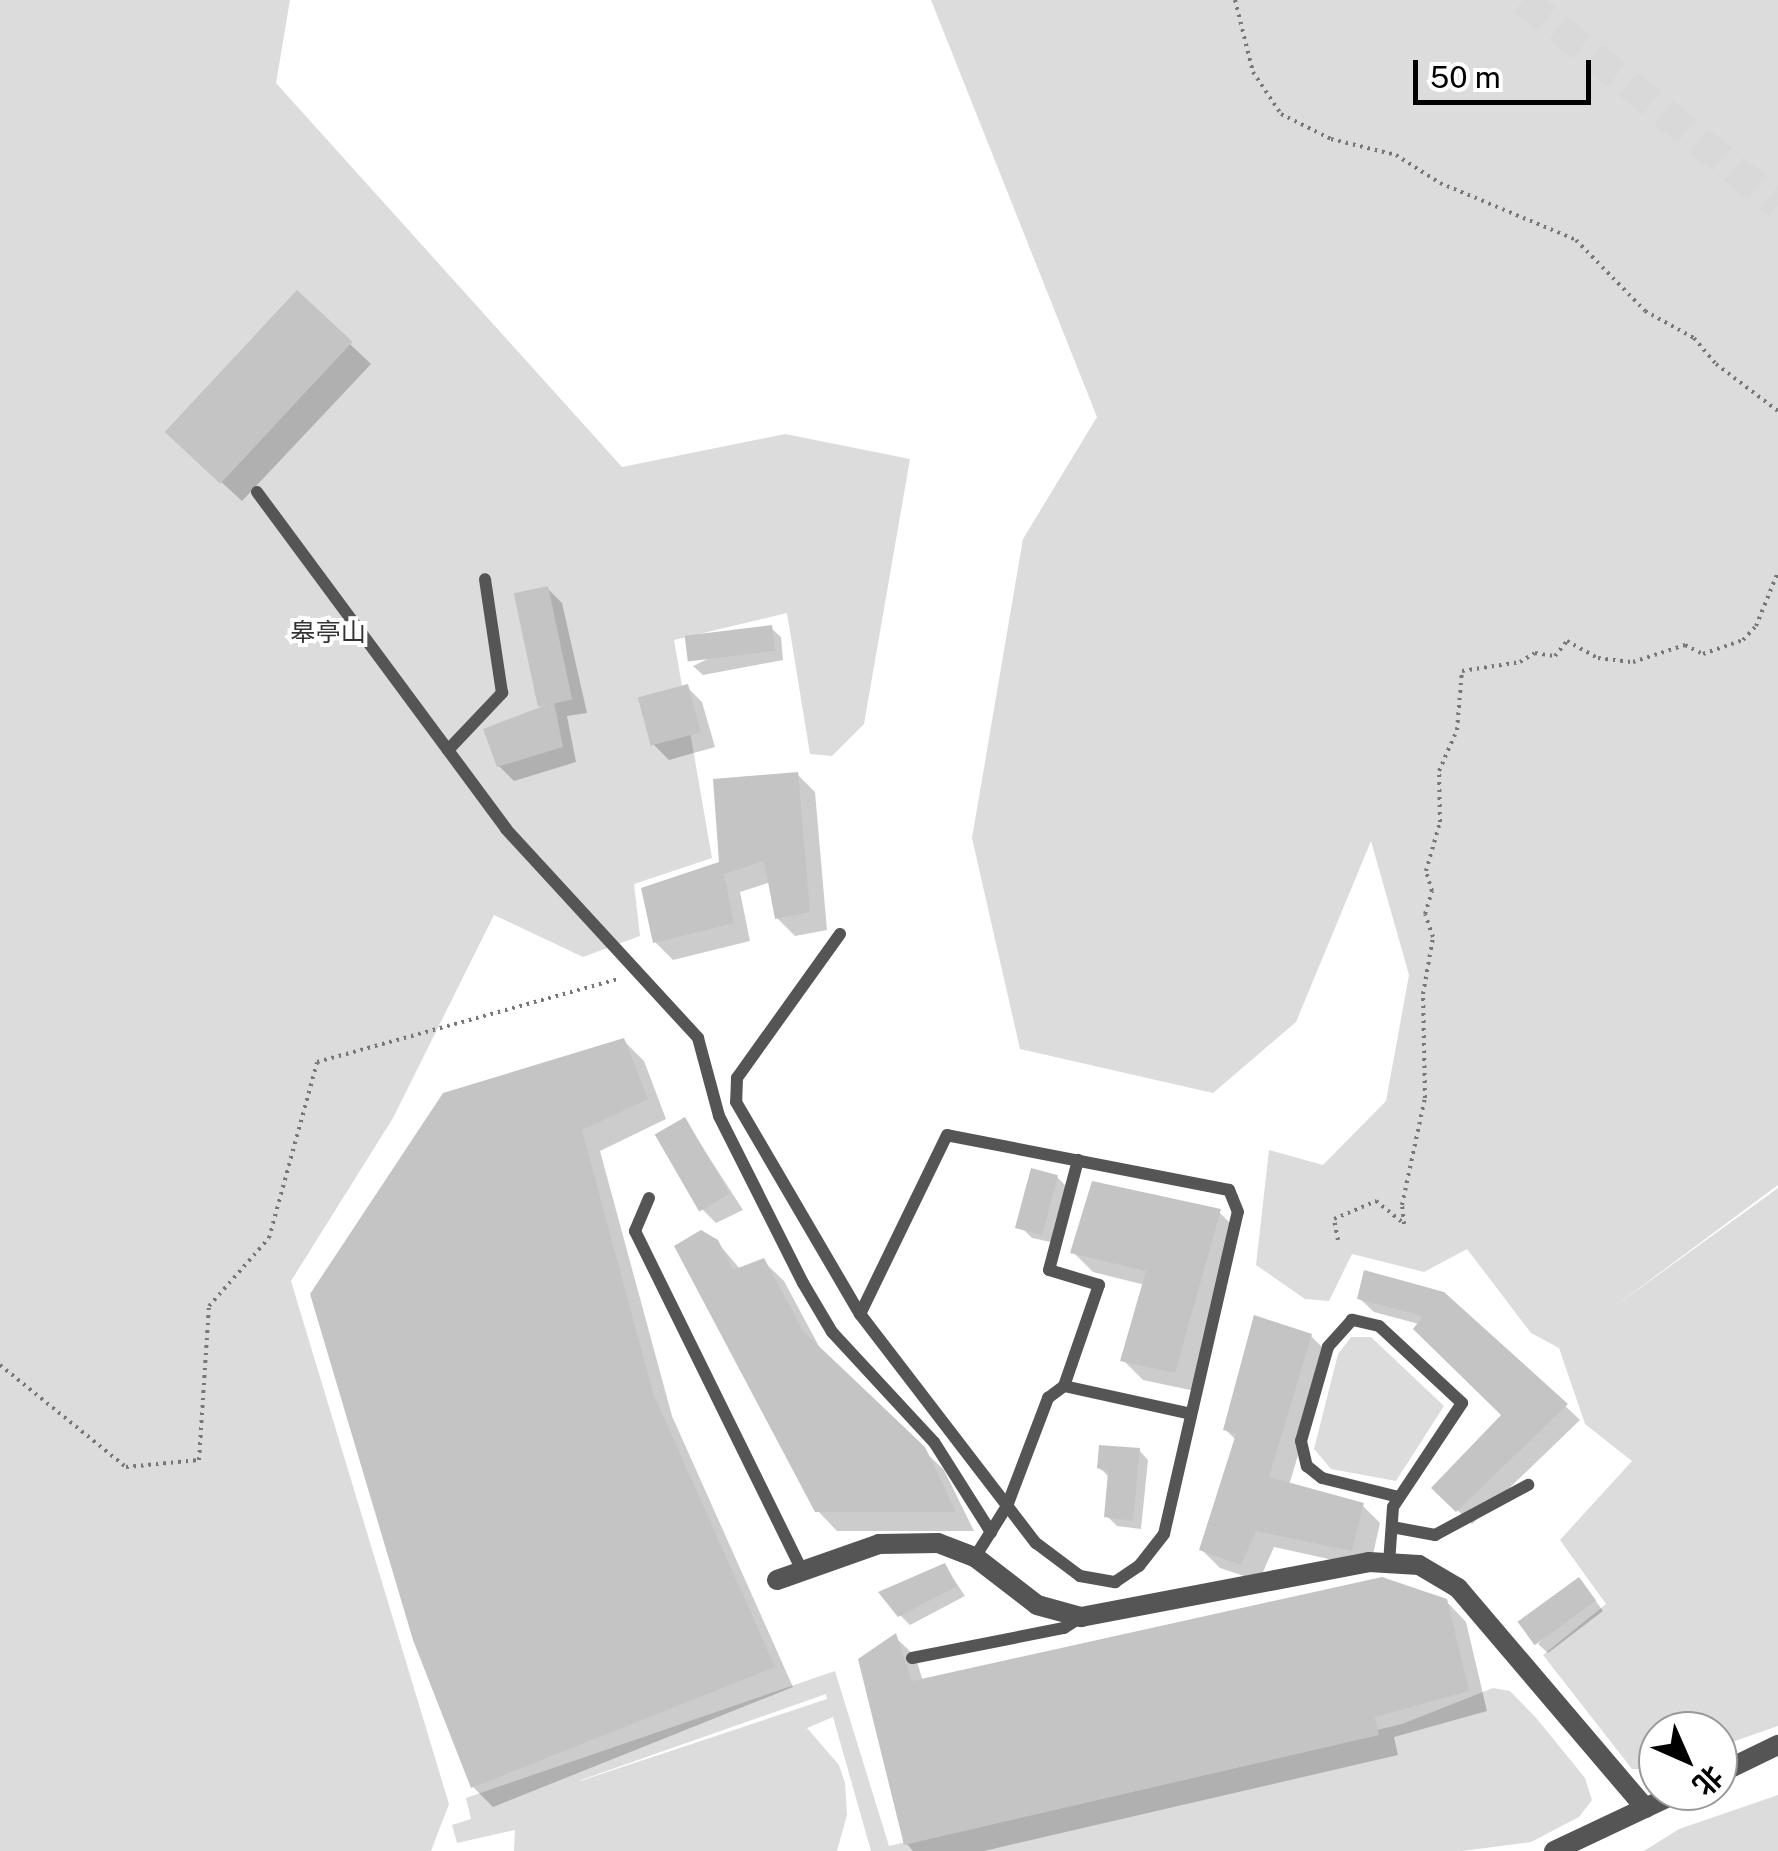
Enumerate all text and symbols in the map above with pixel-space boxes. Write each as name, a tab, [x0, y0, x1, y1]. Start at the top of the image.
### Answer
scale bar	[1418, 40, 1596, 102]
text: 50 m	[1430, 59, 1501, 95]
park label: 皋亭山	[291, 617, 365, 647]
north arrow	[1638, 1711, 1738, 1811]
text: 北	[1687, 1760, 1730, 1803]

